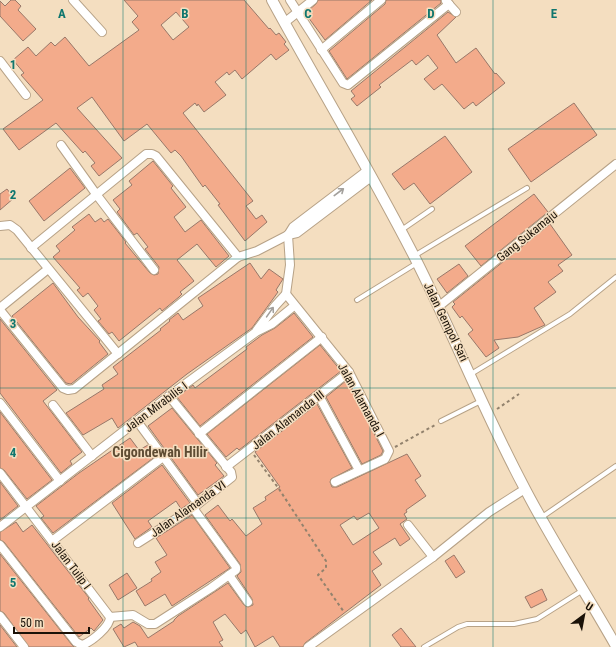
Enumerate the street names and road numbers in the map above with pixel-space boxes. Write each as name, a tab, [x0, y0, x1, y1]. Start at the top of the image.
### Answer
street label: Gang Sukamaju	[494, 207, 560, 265]
street label: Jalan Gempol Sari	[421, 280, 471, 364]
street label: Jalan Alamanda I	[335, 361, 387, 439]
street label: Jalan Mirabilis I	[122, 379, 190, 435]
street label: Jalan Alamanda III	[249, 387, 327, 453]
street label: Jalan Alamanda VI	[148, 478, 228, 540]
street label: Jalan Tulip I	[48, 538, 94, 592]

